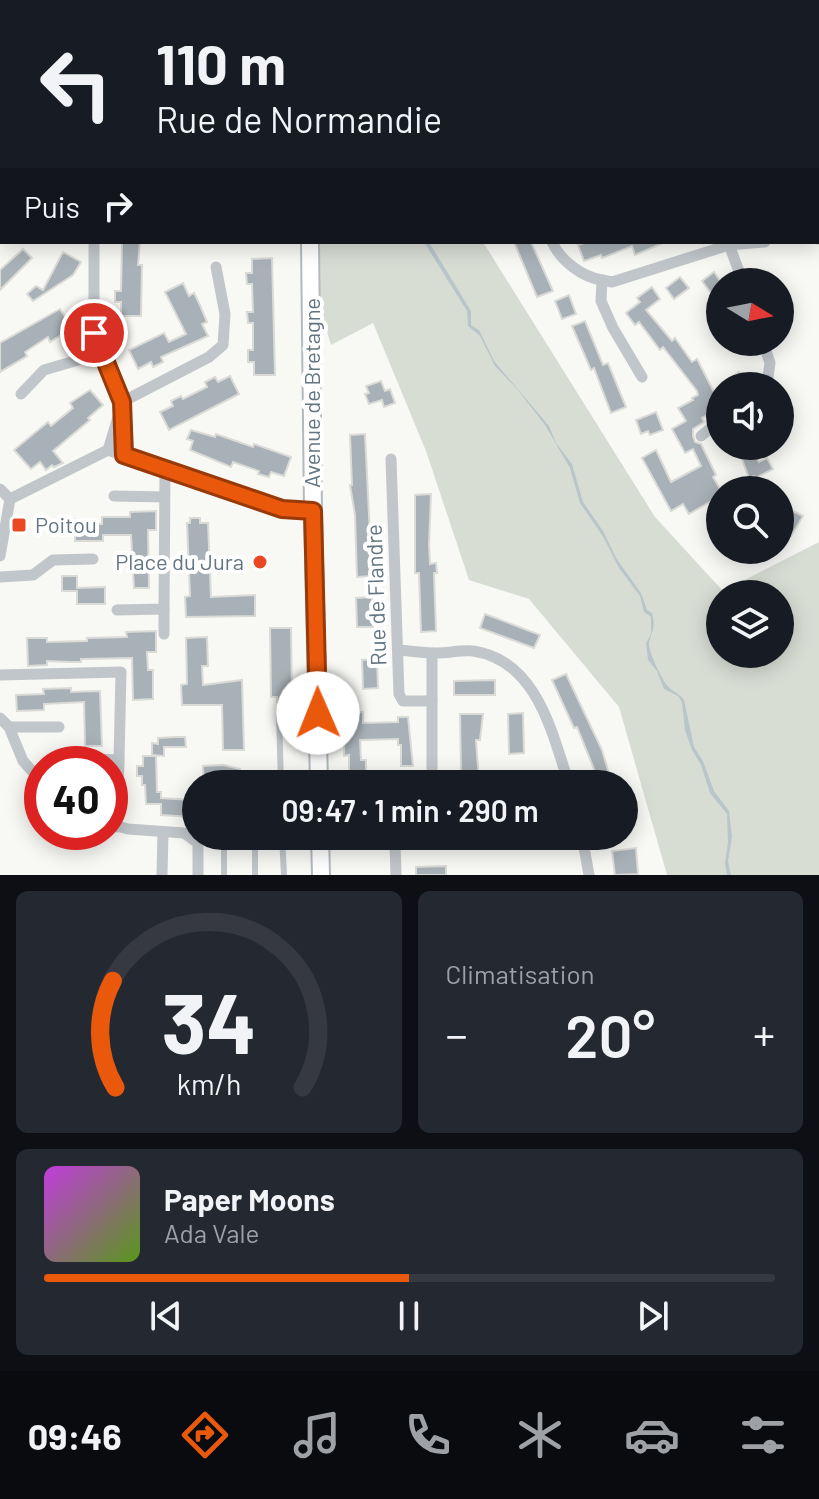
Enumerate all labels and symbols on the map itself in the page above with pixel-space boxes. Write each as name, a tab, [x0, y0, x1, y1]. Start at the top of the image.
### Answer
north arrow	[706, 268, 794, 356]
street label: Avenue de Bretagne	[298, 298, 324, 488]
pin	[60, 299, 128, 367]
place label: Poitou	[35, 511, 97, 537]
marker: Poitou	[10, 516, 28, 534]
street label: Rue de Flandre	[360, 524, 390, 666]
place label: Place du Jura	[115, 548, 244, 574]
marker: Place du Jura	[251, 553, 269, 571]
position arrow	[276, 671, 360, 755]
speed limit sign: 40	[24, 746, 128, 850]

